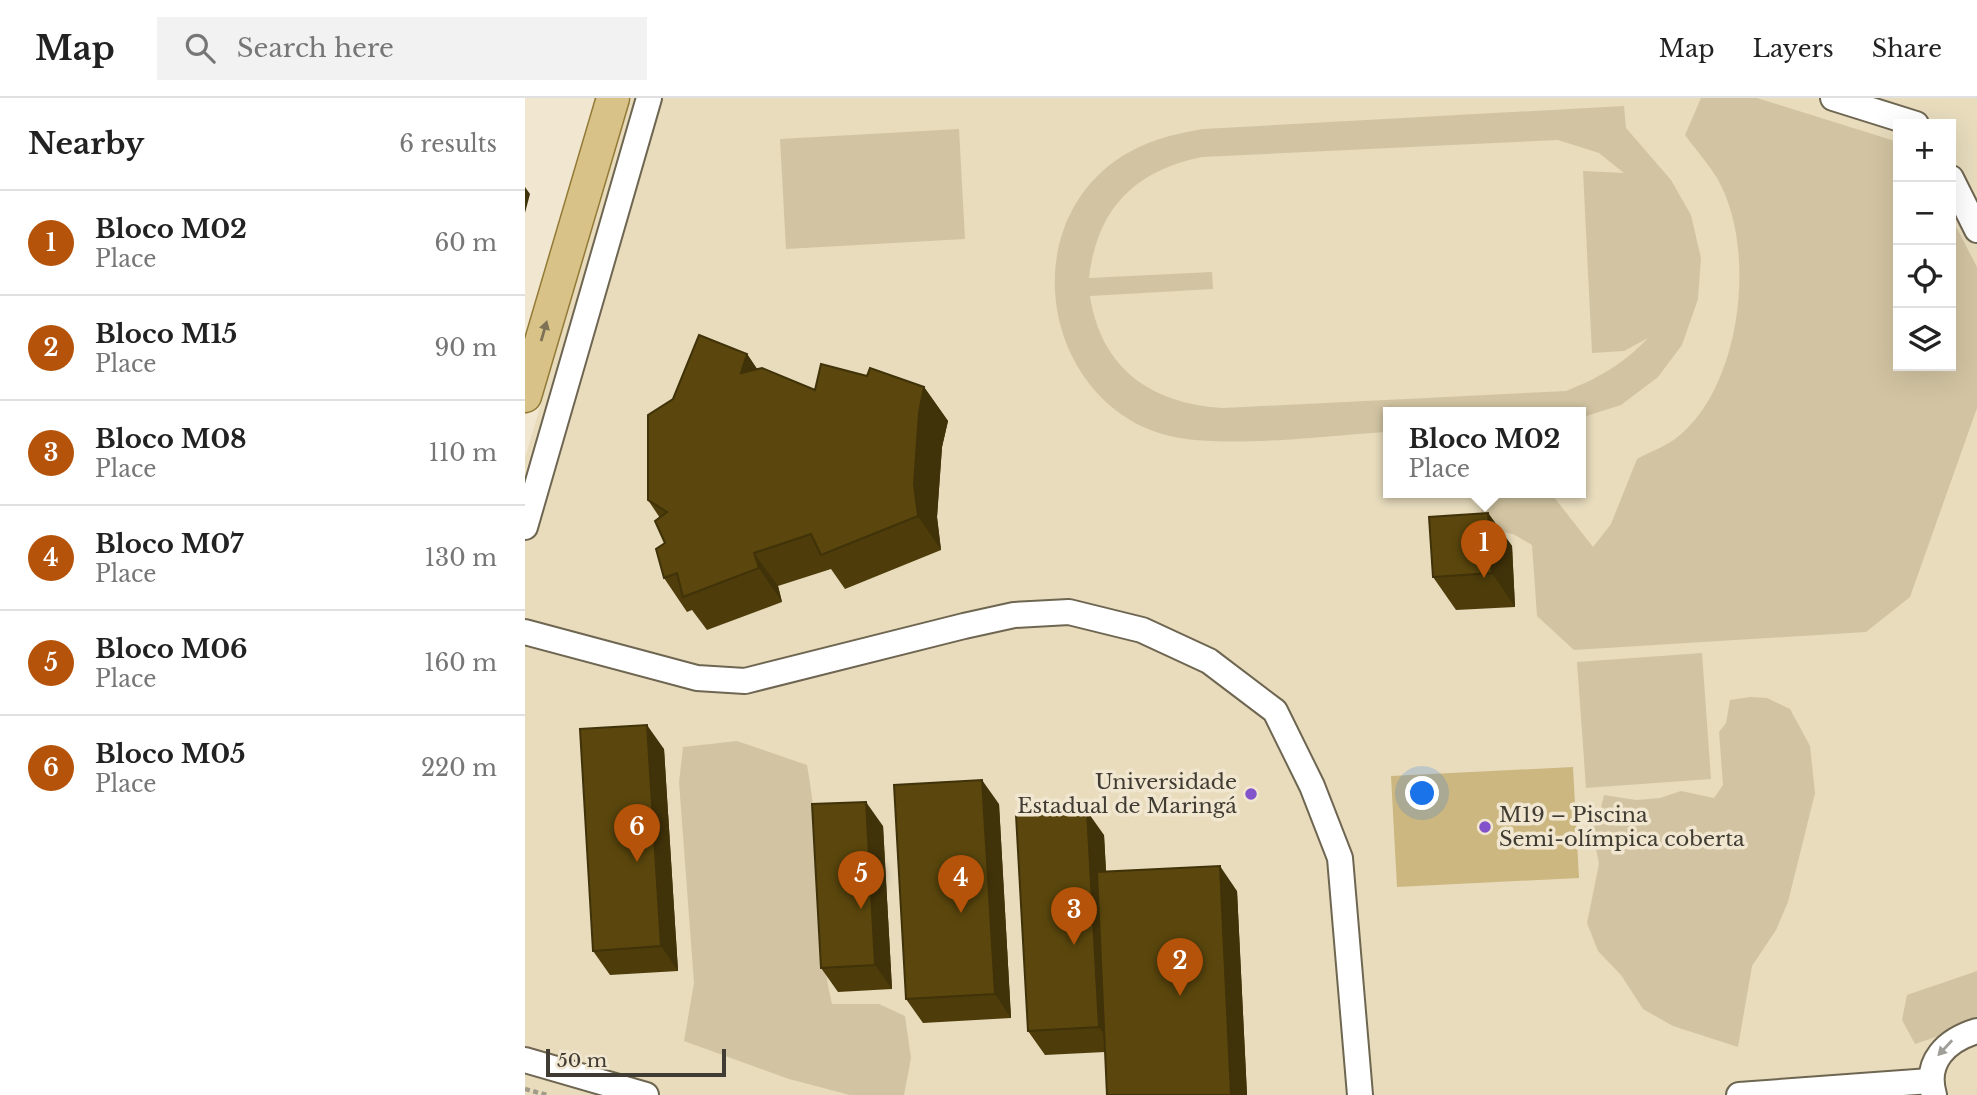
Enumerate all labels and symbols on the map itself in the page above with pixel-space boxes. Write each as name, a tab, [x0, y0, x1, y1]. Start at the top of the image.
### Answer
one-way arrow	[540, 320, 550, 341]
pin: 1	[1461, 520, 1507, 578]
place label: Universidade Estadual de Maringá	[1017, 769, 1237, 819]
your location	[1405, 776, 1439, 810]
marker: Universidade Estadual de Maringá	[1243, 786, 1259, 802]
place label: M19 – Piscina Semi-olímpica coberta	[1499, 802, 1745, 852]
pin: 6	[614, 804, 660, 862]
marker: M19 – Piscina Semi-olímpica coberta	[1477, 819, 1493, 835]
pin: 5	[838, 851, 884, 909]
pin: 4	[938, 855, 984, 913]
pin: 3	[1051, 887, 1097, 945]
pin: 2	[1157, 938, 1203, 996]
one-way arrow	[1937, 1039, 1953, 1056]
scale bar	[546, 1046, 726, 1078]

